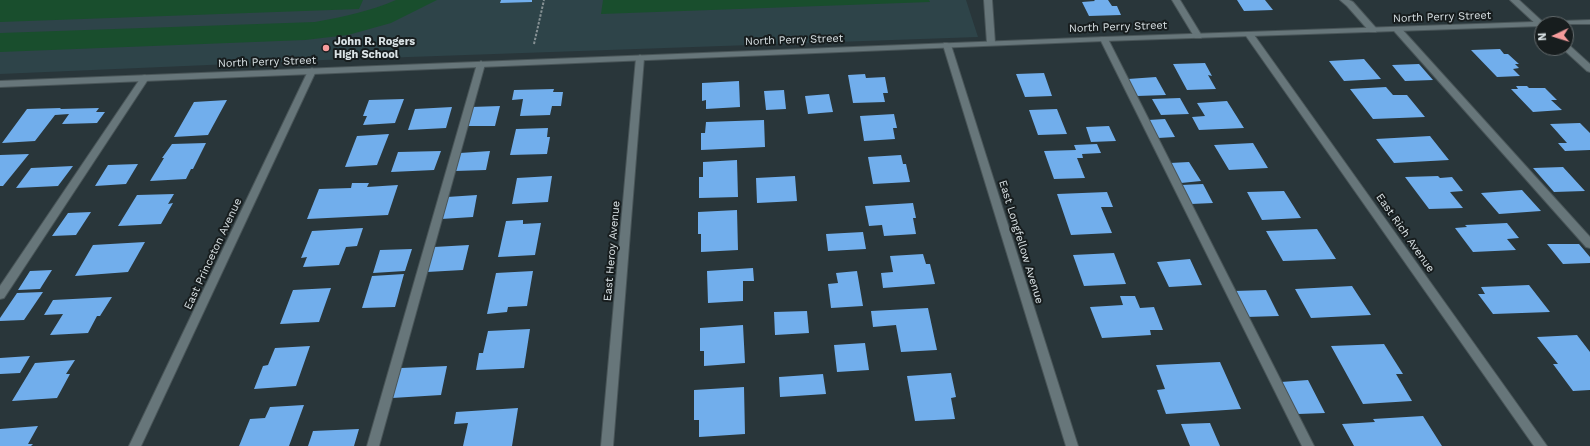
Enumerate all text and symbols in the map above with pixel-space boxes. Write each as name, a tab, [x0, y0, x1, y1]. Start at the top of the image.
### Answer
street label: North Perry Street	[1393, 9, 1491, 25]
north arrow	[1534, 16, 1574, 56]
street label: North Perry Street	[1069, 19, 1167, 35]
street label: North Perry Street	[745, 32, 843, 48]
text: N	[1536, 32, 1549, 41]
place label: John R. Rogers High School	[334, 35, 415, 61]
marker: John R. Rogers High School	[321, 43, 331, 53]
street label: North Perry Street	[218, 54, 316, 70]
street label: East Longfellow Avenue	[996, 179, 1046, 305]
street label: East Rich Avenue	[1373, 191, 1437, 275]
street label: East Princeton Avenue	[181, 196, 245, 312]
street label: East Heroy Avenue	[601, 200, 623, 302]

